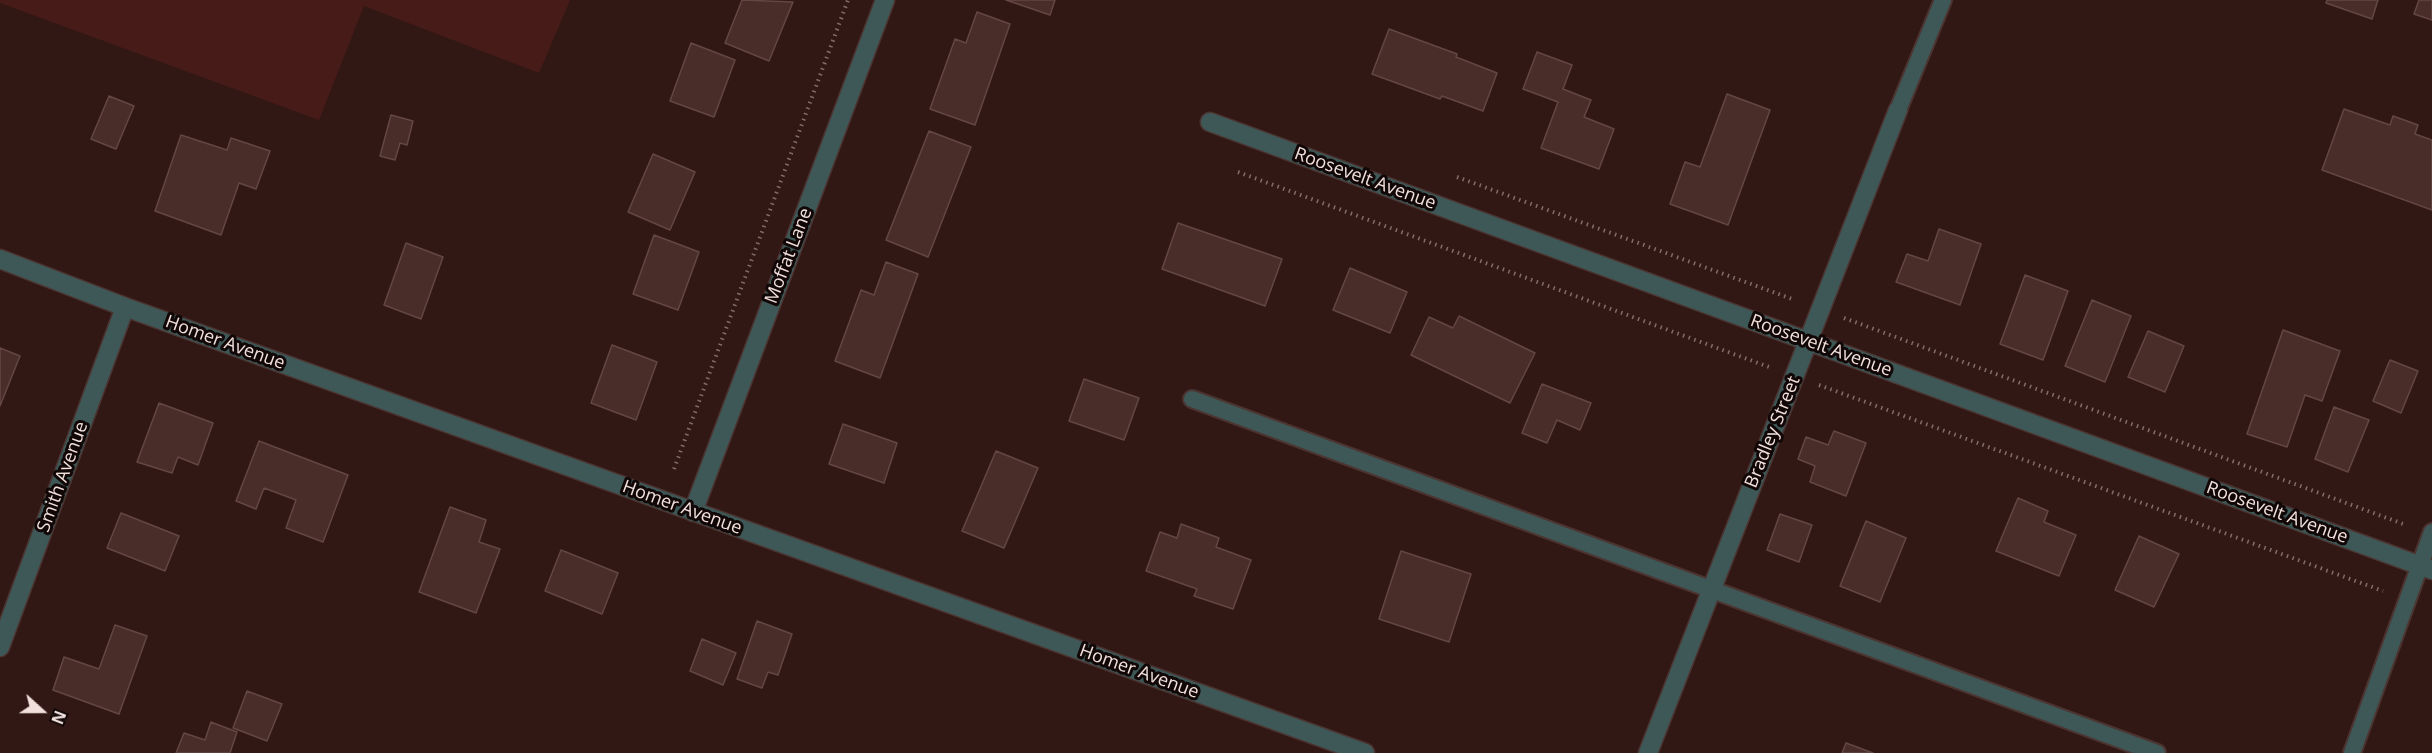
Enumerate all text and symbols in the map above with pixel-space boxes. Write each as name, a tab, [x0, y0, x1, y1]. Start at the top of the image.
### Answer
street label: Roosevelt Avenue	[1291, 143, 1439, 215]
street label: Moffat Lane	[761, 205, 817, 307]
street label: Roosevelt Avenue	[1747, 310, 1895, 382]
street label: Homer Avenue	[162, 311, 288, 375]
street label: Bradley Street	[1741, 373, 1805, 491]
street label: Smith Avenue	[33, 419, 93, 535]
street label: Homer Avenue	[619, 476, 745, 540]
street label: Roosevelt Avenue	[2203, 477, 2351, 549]
street label: Homer Avenue	[1076, 640, 1202, 704]
north arrow	[12, 681, 72, 741]
text: N	[46, 707, 71, 727]

